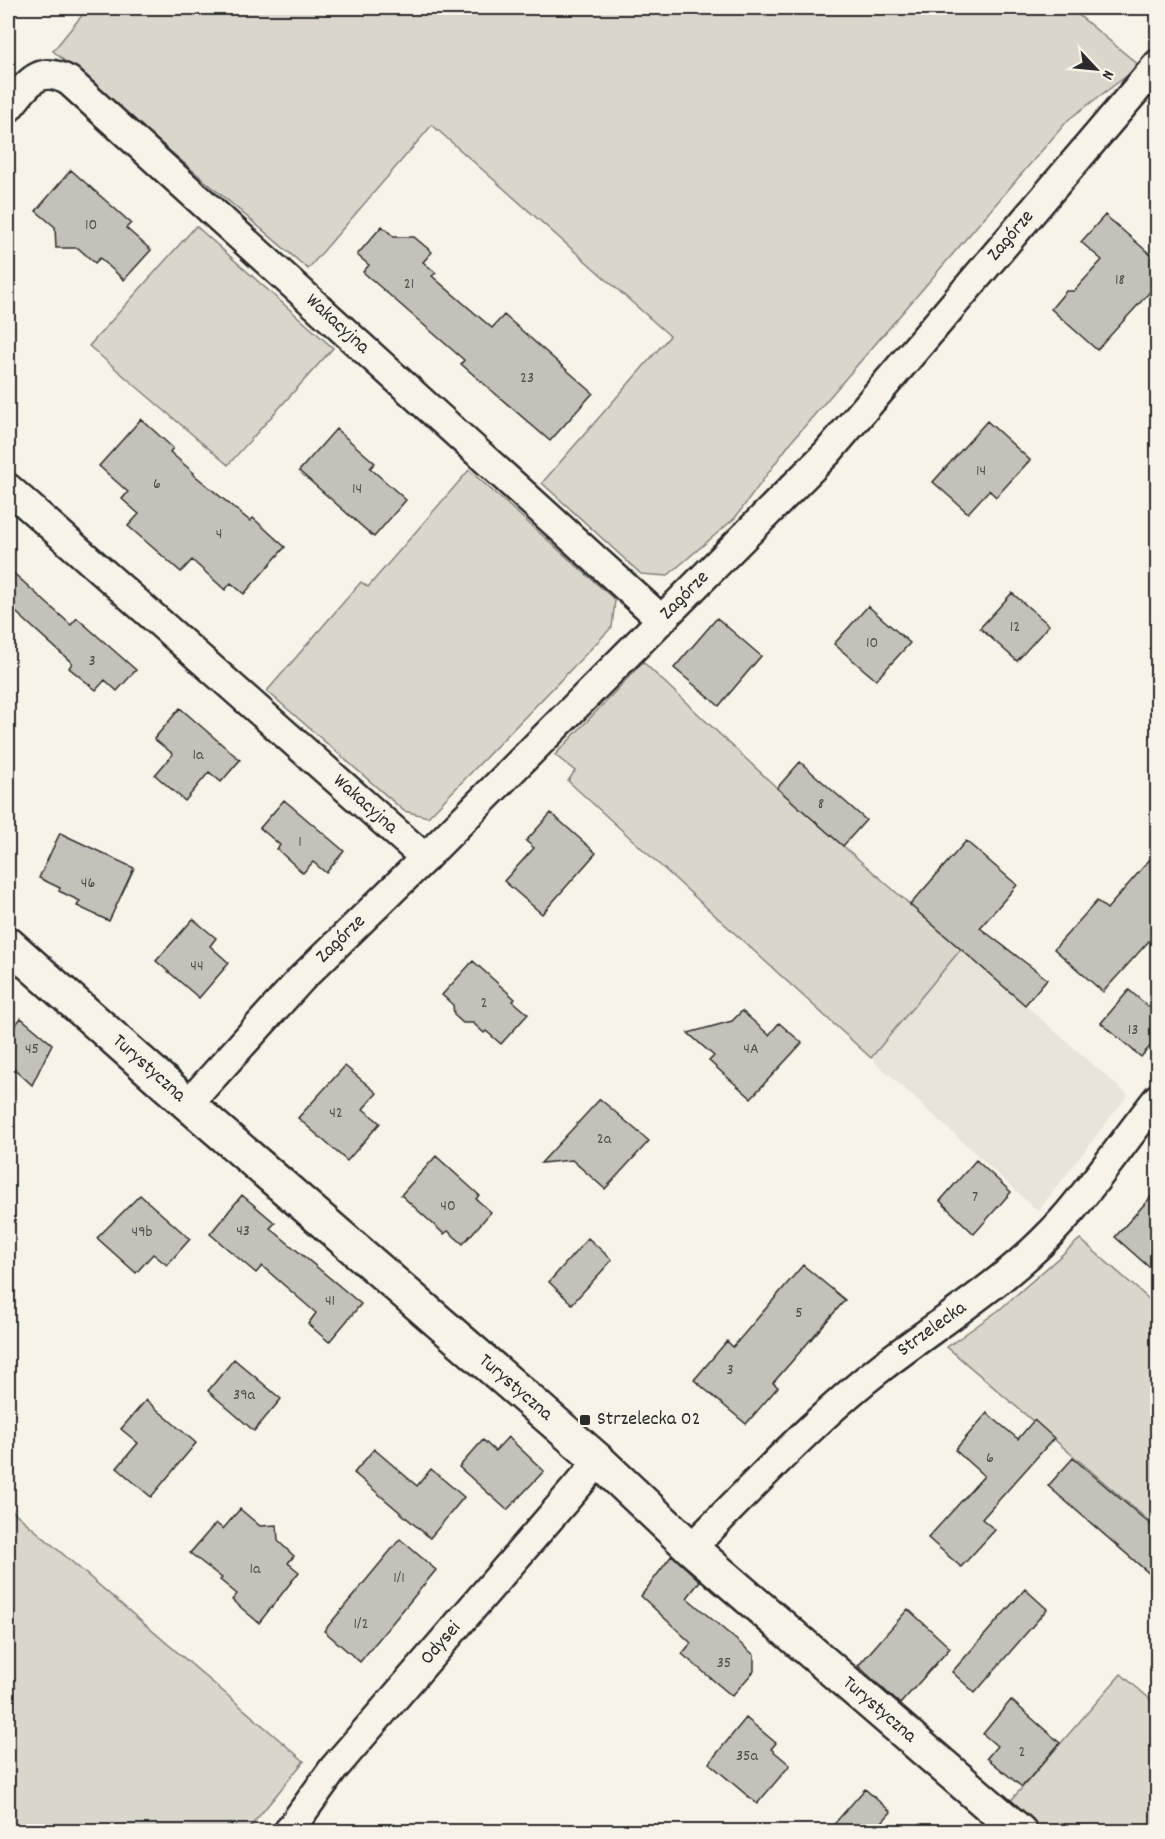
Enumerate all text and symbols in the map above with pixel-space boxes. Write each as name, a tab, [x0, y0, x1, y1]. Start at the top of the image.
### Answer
north arrow	[1066, 39, 1126, 99]
text: N	[1095, 66, 1119, 83]
street label: Zagórze	[981, 204, 1042, 268]
house number: 10	[85, 214, 97, 237]
house number: 18	[1115, 269, 1125, 292]
house number: 21	[404, 273, 414, 296]
street label: Wakacyjna	[298, 288, 376, 362]
house number: 23	[520, 367, 534, 390]
house number: 14	[976, 460, 986, 483]
house number: 6	[153, 473, 161, 496]
house number: 14	[352, 478, 362, 501]
house number: 4	[216, 523, 222, 546]
street label: Zagórze	[654, 565, 716, 627]
house number: 12	[1010, 616, 1020, 639]
house number: 10	[866, 632, 878, 655]
house number: 3	[88, 650, 96, 673]
house number: 1a	[192, 744, 204, 767]
street label: Wakacyjna	[326, 768, 404, 842]
house number: 8	[818, 793, 824, 816]
house number: 1	[298, 831, 302, 854]
house number: 46	[81, 872, 95, 895]
street label: Zagórze	[310, 909, 373, 970]
house number: 44	[190, 955, 204, 978]
house number: 2	[481, 992, 488, 1015]
house number: 13	[1128, 1019, 1138, 1042]
street label: Turystyczna	[105, 1028, 192, 1110]
house number: 45	[25, 1038, 39, 1061]
house number: 4A	[743, 1038, 759, 1061]
house number: 42	[329, 1102, 343, 1125]
house number: 2a	[597, 1128, 612, 1151]
house number: 7	[972, 1186, 978, 1209]
house number: 40	[440, 1195, 456, 1218]
house number: 43	[236, 1220, 250, 1243]
house number: 49b	[132, 1221, 153, 1244]
house number: 41	[325, 1290, 335, 1313]
street label: Strzelecka	[892, 1295, 973, 1364]
house number: 5	[795, 1302, 803, 1325]
street label: Turystyczna	[472, 1348, 559, 1429]
house number: 3	[726, 1359, 734, 1382]
house number: 39a	[233, 1384, 255, 1407]
place label: Strzelecka 02	[597, 1406, 700, 1434]
marker: Strzelecka 02	[578, 1413, 592, 1427]
house number: 6	[986, 1447, 994, 1470]
house number: 1a	[249, 1558, 261, 1581]
house number: 1/1	[393, 1567, 405, 1590]
house number: 1/2	[353, 1613, 369, 1636]
street label: Odysei	[414, 1615, 468, 1672]
house number: 35	[717, 1652, 731, 1675]
street label: Turystyczna	[835, 1670, 923, 1751]
house number: 2	[1019, 1741, 1026, 1764]
house number: 35a	[736, 1745, 758, 1768]

